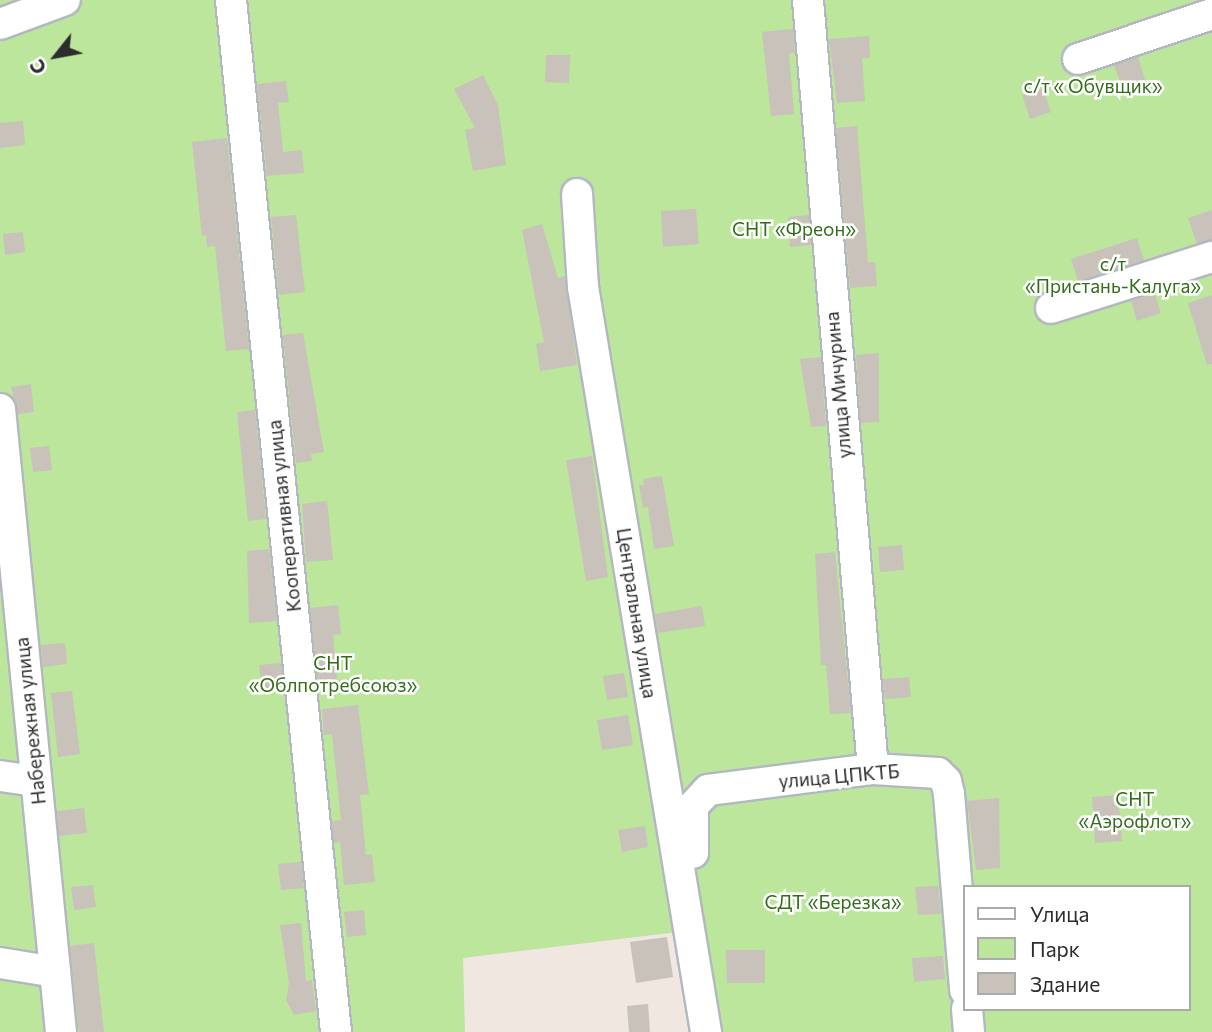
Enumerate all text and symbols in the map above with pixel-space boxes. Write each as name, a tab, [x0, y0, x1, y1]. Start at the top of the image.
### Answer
north arrow	[21, 21, 91, 91]
text: С	[24, 56, 51, 79]
park label: с/т « Обувщик»	[1023, 75, 1163, 97]
park label: СНТ «Фреон»	[732, 218, 856, 240]
park label: с/т «Пристань-Калуга»	[1025, 253, 1201, 297]
street label: улица Мичурина	[820, 311, 856, 459]
street label: Кооперативная улица	[263, 419, 305, 613]
street label: Центральная улица	[612, 526, 662, 700]
street label: Набережная улица	[10, 636, 50, 806]
park label: СНТ «Облпотребсоюз»	[249, 652, 417, 696]
street label: улица ЦПКТБ	[778, 759, 900, 793]
park label: СНТ «Аэрофлот»	[1079, 788, 1191, 832]
legend	[964, 885, 1191, 1011]
park label: СДТ «Березка»	[764, 891, 902, 913]
text: Улица	[1030, 901, 1089, 926]
text: Парк	[1030, 936, 1080, 961]
text: Здание	[1030, 971, 1100, 996]

